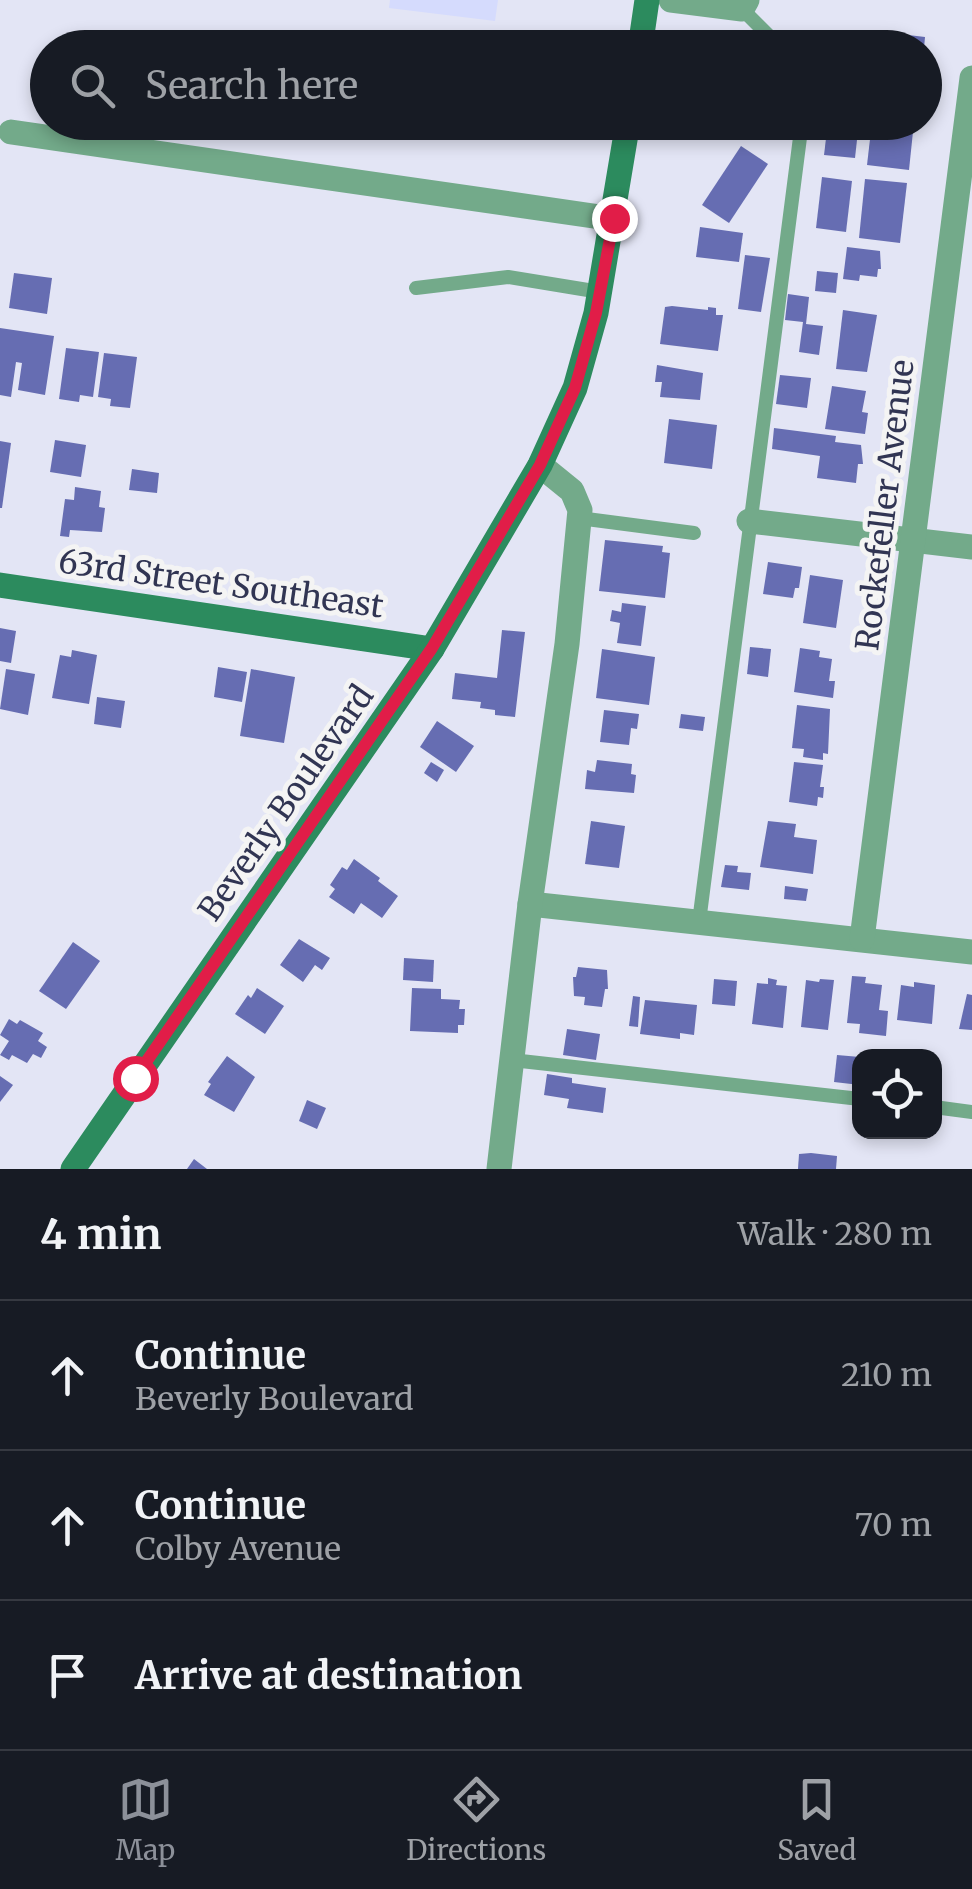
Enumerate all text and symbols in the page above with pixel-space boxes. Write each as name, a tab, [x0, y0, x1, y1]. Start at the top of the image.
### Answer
search box	[30, 30, 942, 140]
icon: search	[65, 58, 120, 113]
text: Search here	[145, 62, 358, 109]
route end	[592, 196, 638, 242]
street label: Rockefeller Avenue	[847, 357, 923, 653]
street label: 63rd Street Southeast	[56, 541, 387, 627]
street label: Beverly Boulevard	[190, 677, 382, 929]
map controls	[852, 1049, 942, 1139]
button: locate	[852, 1049, 942, 1139]
route start	[113, 1056, 159, 1102]
text: 4 min	[40, 1208, 162, 1260]
text: Walk · 280 m	[737, 1214, 932, 1254]
text: Continue	[135, 1332, 306, 1379]
icon: ahead	[40, 1348, 95, 1403]
text: 210 m	[841, 1355, 932, 1395]
text: Beverly Boulevard	[135, 1379, 413, 1419]
text: Continue	[135, 1482, 306, 1529]
icon: ahead	[40, 1498, 95, 1553]
text: 70 m	[855, 1505, 932, 1545]
text: Colby Avenue	[135, 1529, 341, 1569]
icon: arrive	[40, 1648, 95, 1703]
text: Arrive at destination	[135, 1652, 522, 1699]
tab: Map	[115, 1772, 175, 1868]
tab: Directions	[406, 1772, 546, 1868]
tab: Saved	[777, 1772, 856, 1868]

